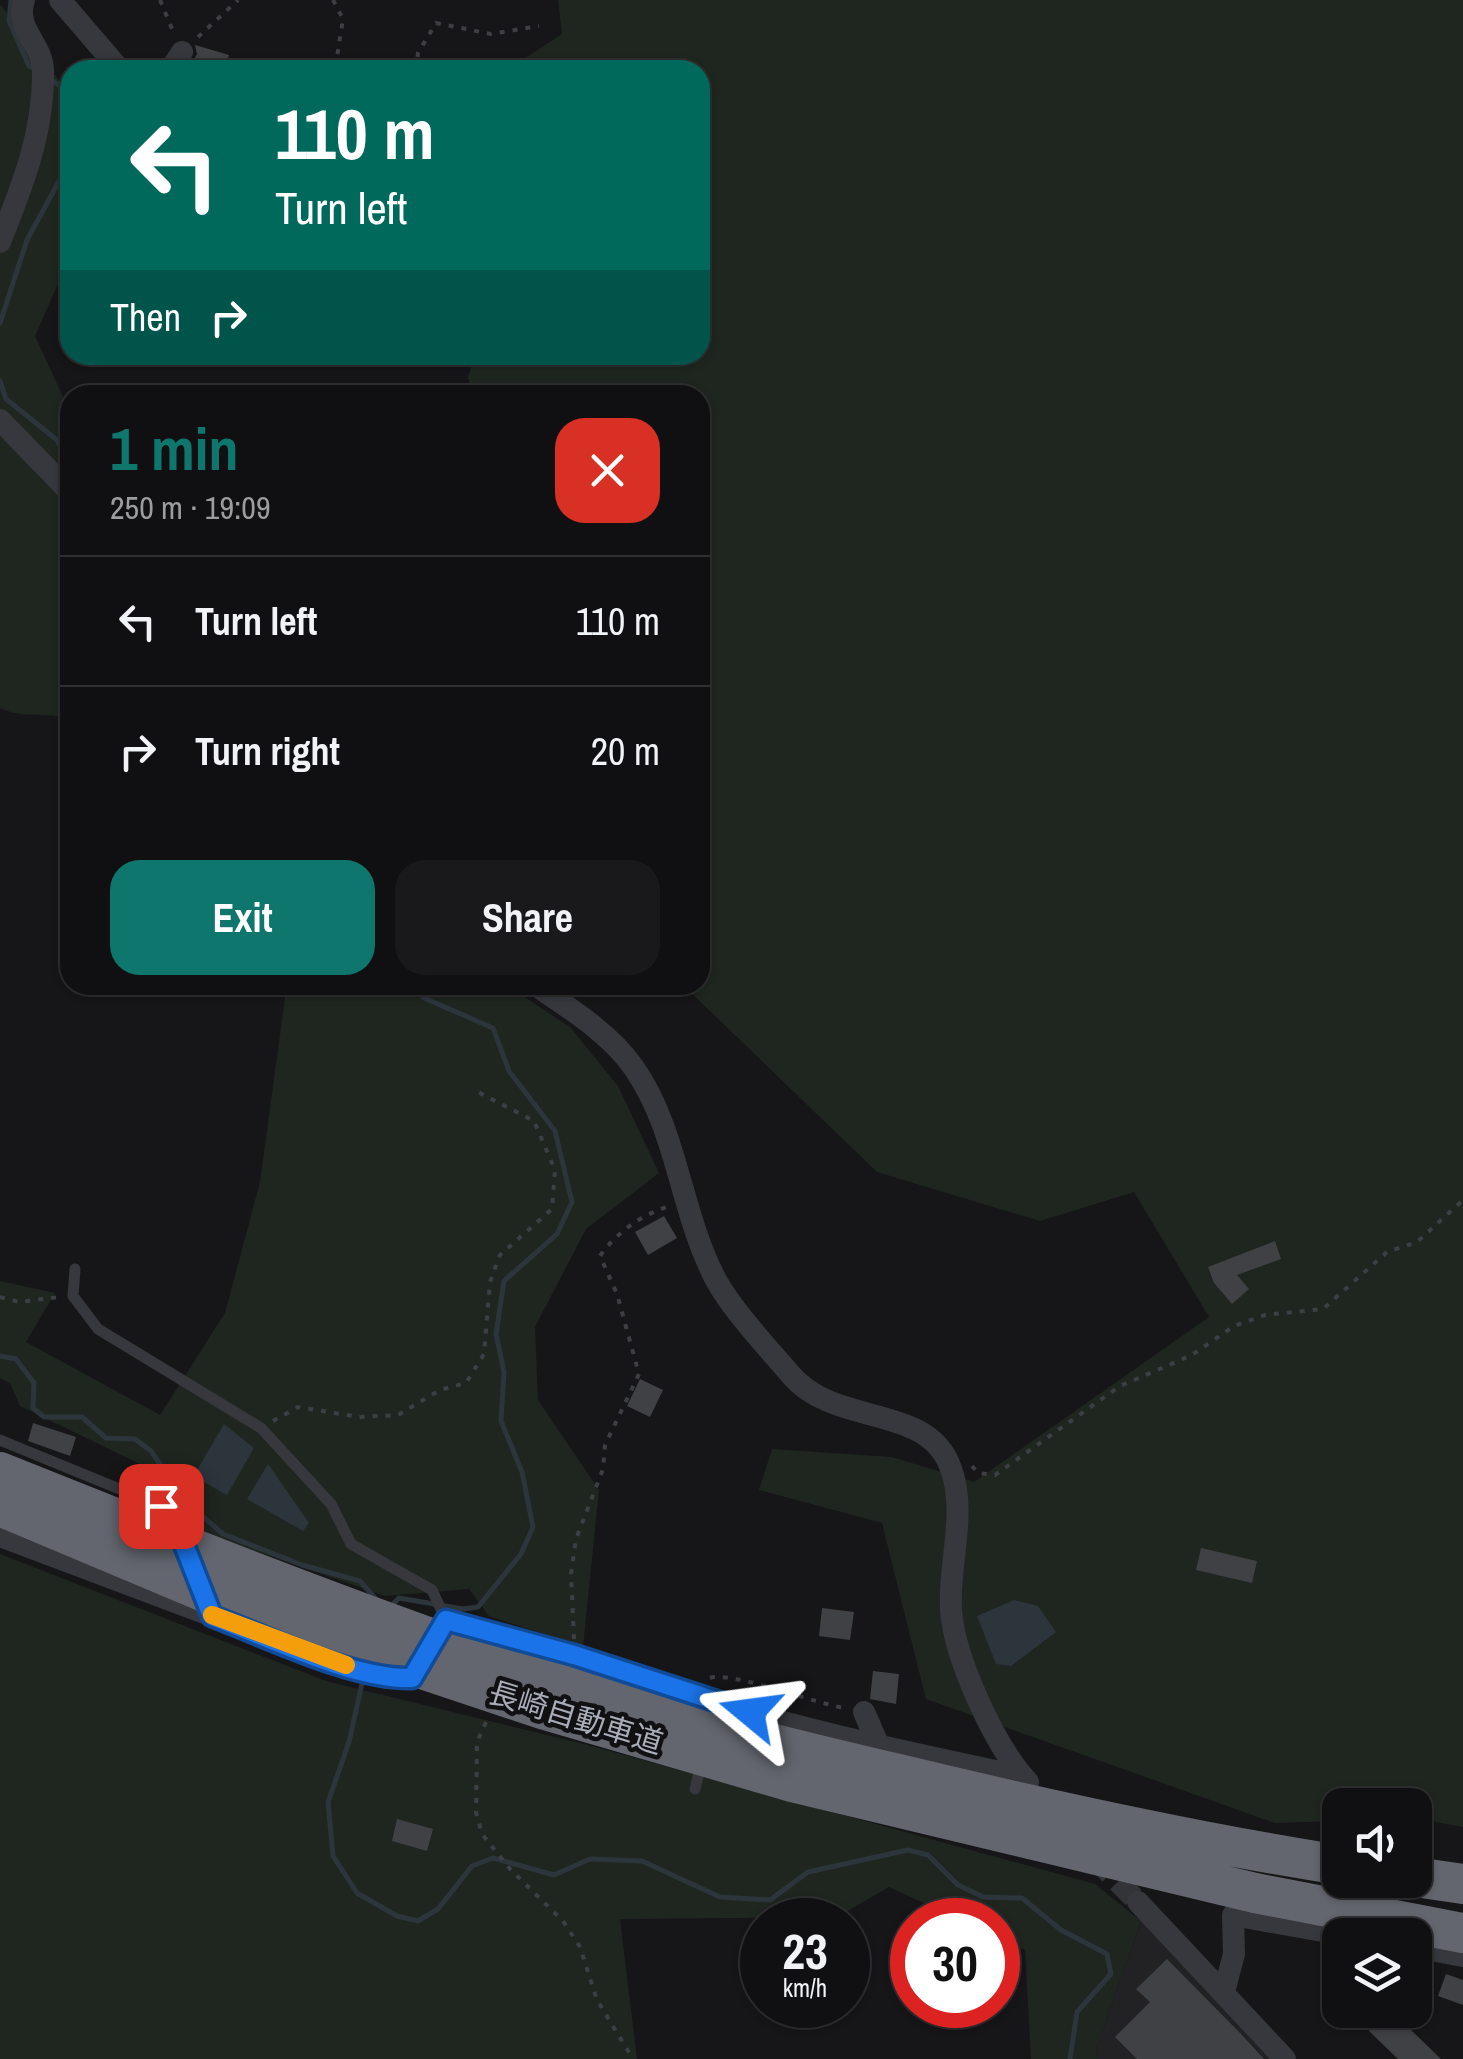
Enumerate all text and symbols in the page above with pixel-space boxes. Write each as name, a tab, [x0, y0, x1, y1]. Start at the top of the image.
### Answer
text: 110 m	[275, 87, 435, 181]
icon: left	[110, 100, 240, 230]
text: Turn left	[275, 177, 407, 238]
icon: right	[201, 290, 256, 345]
text: Then	[110, 292, 181, 343]
text: 1 min	[110, 408, 239, 489]
button: close	[555, 418, 660, 523]
text: 250 m · 19:09	[110, 486, 270, 529]
icon: left	[110, 594, 165, 649]
text: Turn left	[195, 596, 317, 647]
text: 110 m	[576, 596, 660, 647]
icon: right	[110, 724, 165, 779]
text: Turn right	[195, 726, 340, 777]
text: 20 m	[591, 726, 660, 777]
button: Exit	[110, 860, 375, 975]
button: Share	[395, 860, 660, 975]
pin	[119, 1464, 204, 1549]
icon: arrive	[134, 1479, 189, 1534]
position arrow	[698, 1660, 802, 1764]
street label: 長崎自動車道	[484, 1672, 668, 1762]
map controls	[1322, 1788, 1432, 2028]
button: sound	[1322, 1788, 1432, 1898]
speed limit sign: 30	[890, 1898, 1020, 2028]
text: 23	[782, 1917, 828, 1985]
button: layers	[1322, 1918, 1432, 2028]
text: km/h	[783, 1971, 827, 2005]

